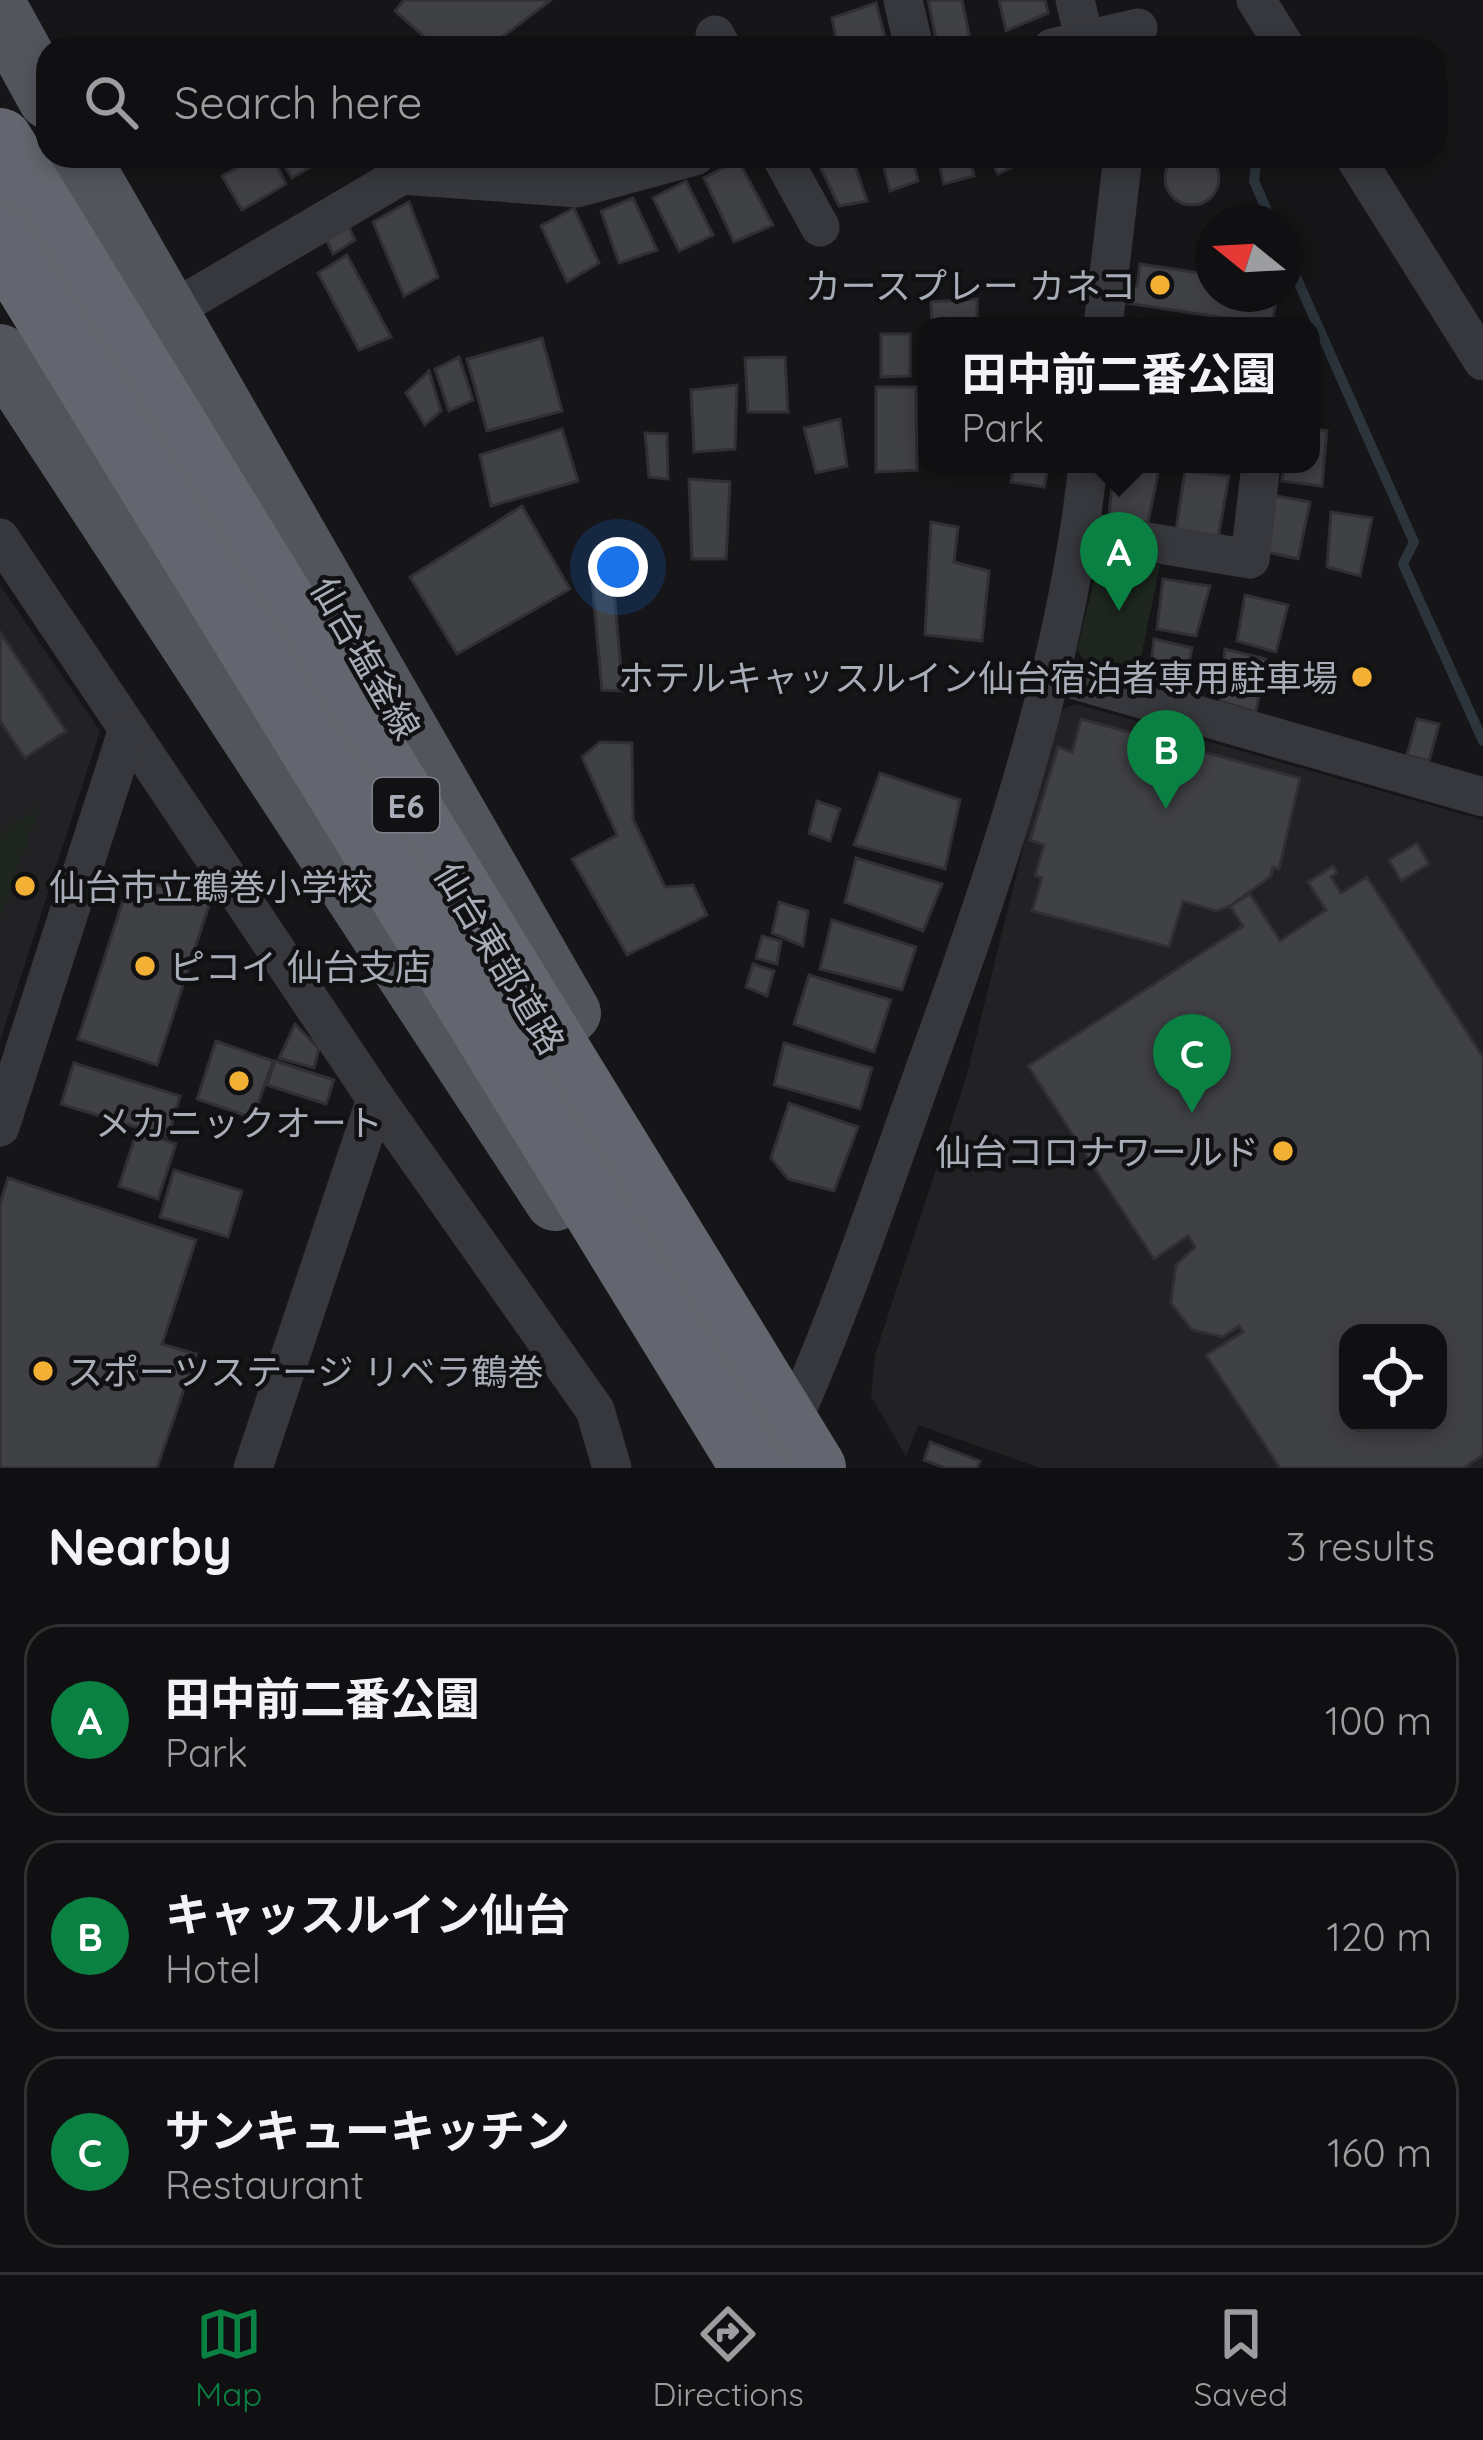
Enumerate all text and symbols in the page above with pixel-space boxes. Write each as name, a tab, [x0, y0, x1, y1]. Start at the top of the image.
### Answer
search box	[36, 36, 1447, 168]
icon: search	[78, 69, 144, 135]
text: Search here	[174, 74, 422, 130]
north arrow	[1195, 204, 1303, 312]
place label: カースプレー カネコ	[805, 263, 1136, 308]
marker: カースプレー カネコ	[1147, 272, 1173, 298]
popup	[918, 317, 1320, 473]
text: 田中前二番公園	[961, 345, 1277, 401]
text: Park	[961, 403, 1044, 452]
pin: A	[1080, 512, 1158, 611]
your location	[588, 537, 648, 597]
street label: 仙台塩釜線	[302, 569, 430, 747]
place label: ホテルキャッスルイン仙台宿泊者専用駐車場	[618, 655, 1338, 700]
marker: ホテルキャッスルイン仙台宿泊者専用駐車場	[1349, 664, 1375, 690]
pin: B	[1127, 710, 1205, 809]
road number: E6	[373, 778, 439, 832]
street label: 仙台東部道路	[425, 854, 575, 1062]
place label: 仙台市立鶴巻小学校	[49, 864, 373, 909]
marker: 仙台市立鶴巻小学校	[12, 873, 38, 899]
place label: ピコイ 仙台支店	[169, 944, 431, 989]
marker: ピコイ 仙台支店	[132, 953, 158, 979]
pin: C	[1153, 1014, 1231, 1113]
marker: メカニックオート	[226, 1068, 252, 1094]
place label: メカニックオート	[95, 1100, 383, 1145]
place label: 仙台コロナワールド	[935, 1129, 1259, 1174]
marker: 仙台コロナワールド	[1270, 1138, 1296, 1164]
map controls	[1339, 1324, 1447, 1432]
button: locate	[1339, 1324, 1447, 1432]
place label: スポーツステージ リベラ鶴巻	[67, 1349, 543, 1394]
marker: スポーツステージ リベラ鶴巻	[30, 1358, 56, 1384]
text: Nearby	[48, 1514, 232, 1578]
text: 3 results	[1286, 1522, 1435, 1571]
text: 田中前二番公園	[165, 1670, 480, 1726]
text: A	[78, 1696, 102, 1745]
text: 100 m	[1325, 1696, 1432, 1745]
text: Park	[165, 1728, 248, 1777]
text: キャッスルイン仙台	[165, 1886, 570, 1942]
text: B	[77, 1912, 103, 1961]
text: 120 m	[1327, 1912, 1432, 1961]
text: Hotel	[165, 1944, 261, 1993]
text: サンキューキッチン	[165, 2102, 570, 2158]
text: C	[78, 2128, 102, 2177]
text: 160 m	[1327, 2128, 1432, 2177]
text: Restaurant	[165, 2160, 364, 2209]
tab: Map	[195, 2301, 262, 2414]
tab: Directions	[652, 2301, 804, 2414]
tab: Saved	[1194, 2301, 1288, 2414]

